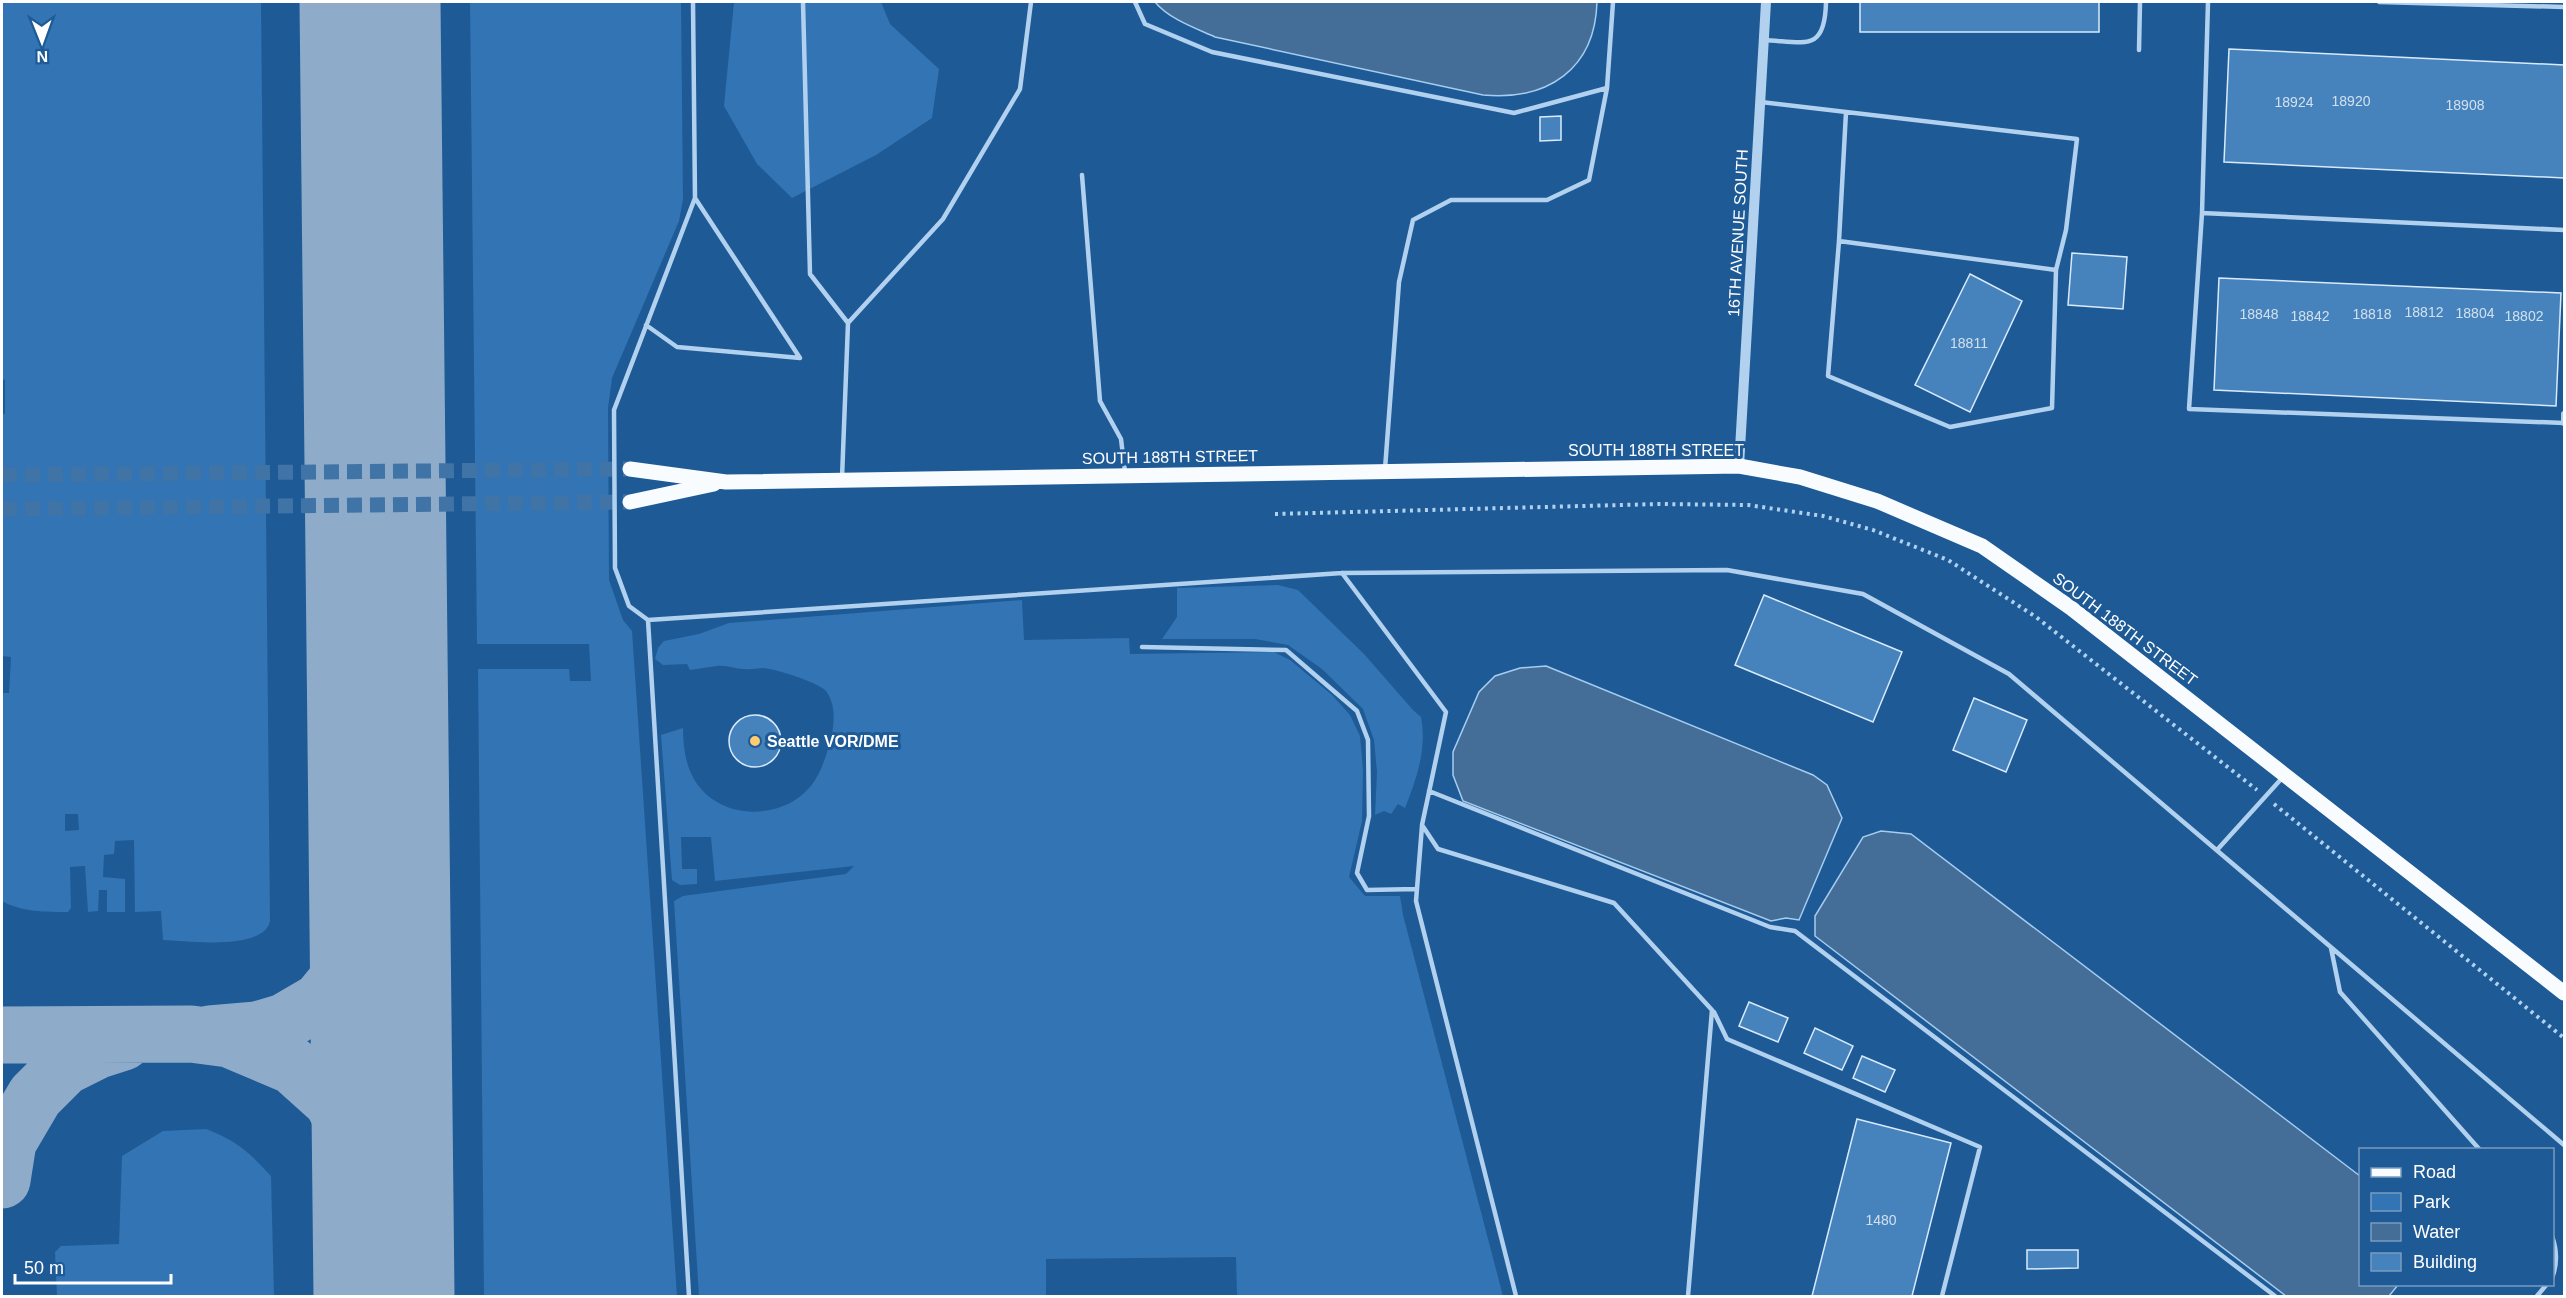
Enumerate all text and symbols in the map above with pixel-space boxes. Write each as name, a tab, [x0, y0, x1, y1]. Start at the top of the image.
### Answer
north arrow	[12, 12, 72, 72]
text: N	[36, 48, 48, 65]
house number: 18920	[2332, 93, 2371, 109]
house number: 18924	[2275, 94, 2314, 110]
house number: 18908	[2446, 97, 2485, 113]
street label: 16TH AVENUE SOUTH	[1725, 149, 1751, 317]
house number: 18812	[2405, 304, 2444, 320]
house number: 18804	[2456, 305, 2495, 321]
house number: 18848	[2240, 306, 2279, 322]
house number: 18818	[2353, 306, 2392, 322]
house number: 18842	[2291, 308, 2330, 324]
house number: 18802	[2505, 308, 2544, 324]
house number: 18811	[1950, 335, 1988, 351]
street label: SOUTH 188TH STREET	[1568, 442, 1744, 459]
street label: SOUTH 188TH STREET	[1082, 447, 1258, 467]
street label: SOUTH 188TH STREET	[2050, 569, 2201, 689]
place label: Seattle VOR/DME	[767, 733, 899, 750]
marker: Seattle VOR/DME	[748, 734, 762, 748]
legend	[2359, 1148, 2554, 1286]
text: Road	[2413, 1162, 2456, 1182]
text: Park	[2413, 1192, 2451, 1212]
house number: 1480	[1865, 1212, 1897, 1228]
text: Water	[2413, 1222, 2460, 1242]
scale bar	[15, 1247, 171, 1285]
text: Building	[2413, 1252, 2477, 1272]
text: 50 m	[24, 1258, 64, 1278]

